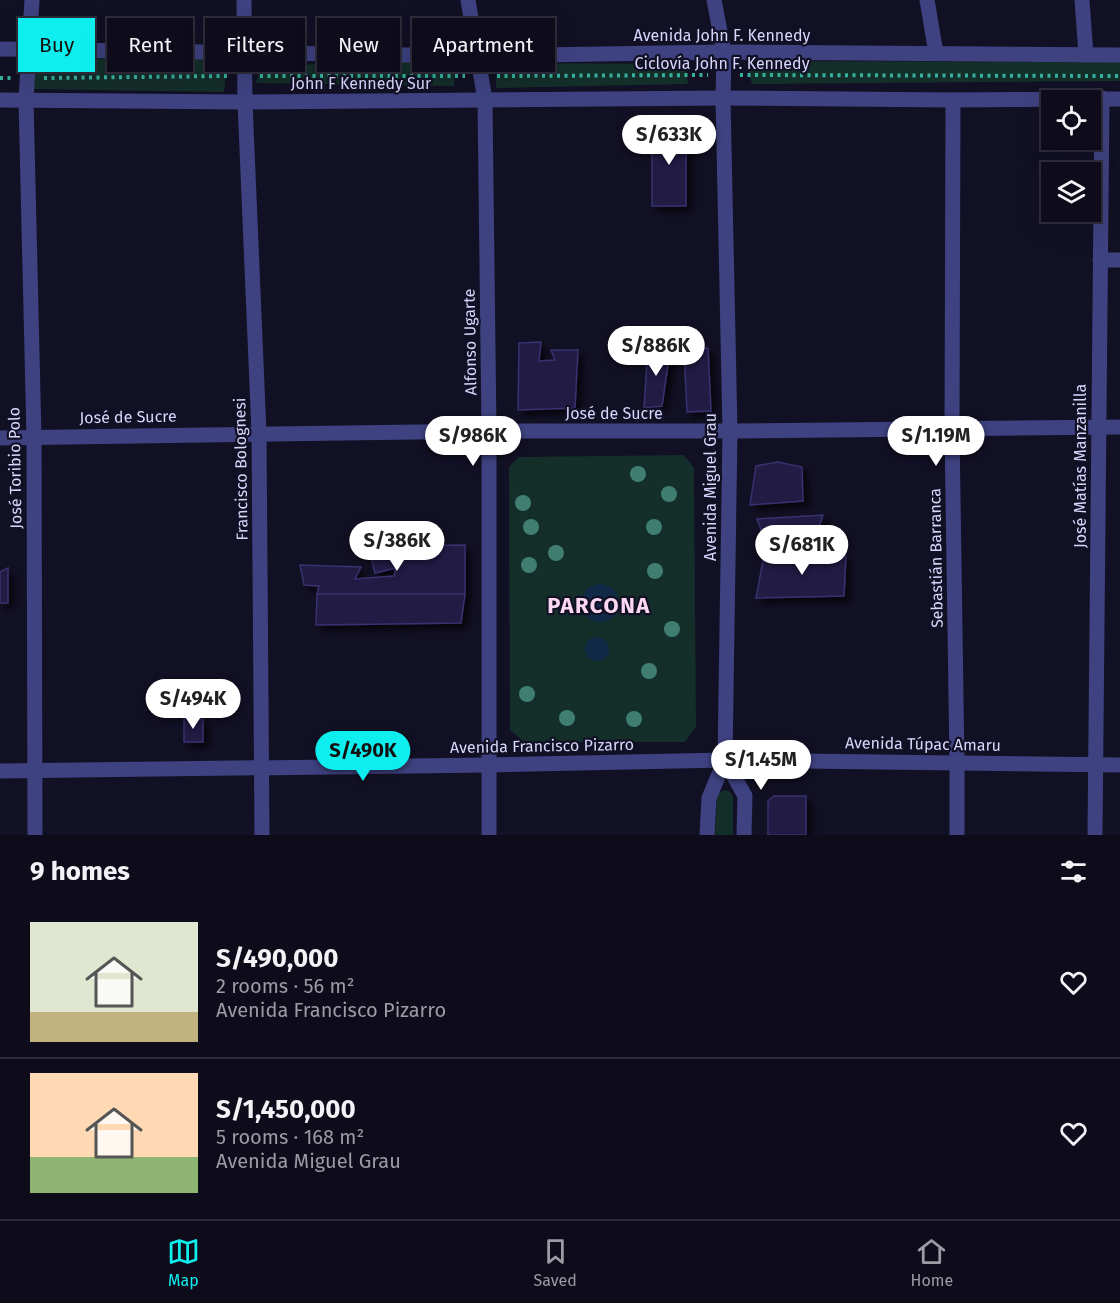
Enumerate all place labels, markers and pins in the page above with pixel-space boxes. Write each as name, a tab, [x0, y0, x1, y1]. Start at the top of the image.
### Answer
pin: S/633K	[620, 115, 718, 166]
pin: S/886K	[607, 326, 705, 377]
pin: S/986K	[424, 416, 522, 467]
pin: S/1.19M	[881, 416, 991, 467]
pin: S/386K	[348, 521, 446, 572]
pin: S/681K	[753, 525, 851, 576]
pin: S/494K	[144, 679, 242, 730]
pin: S/490K	[314, 731, 412, 782]
pin: S/1.45M	[706, 740, 816, 791]

